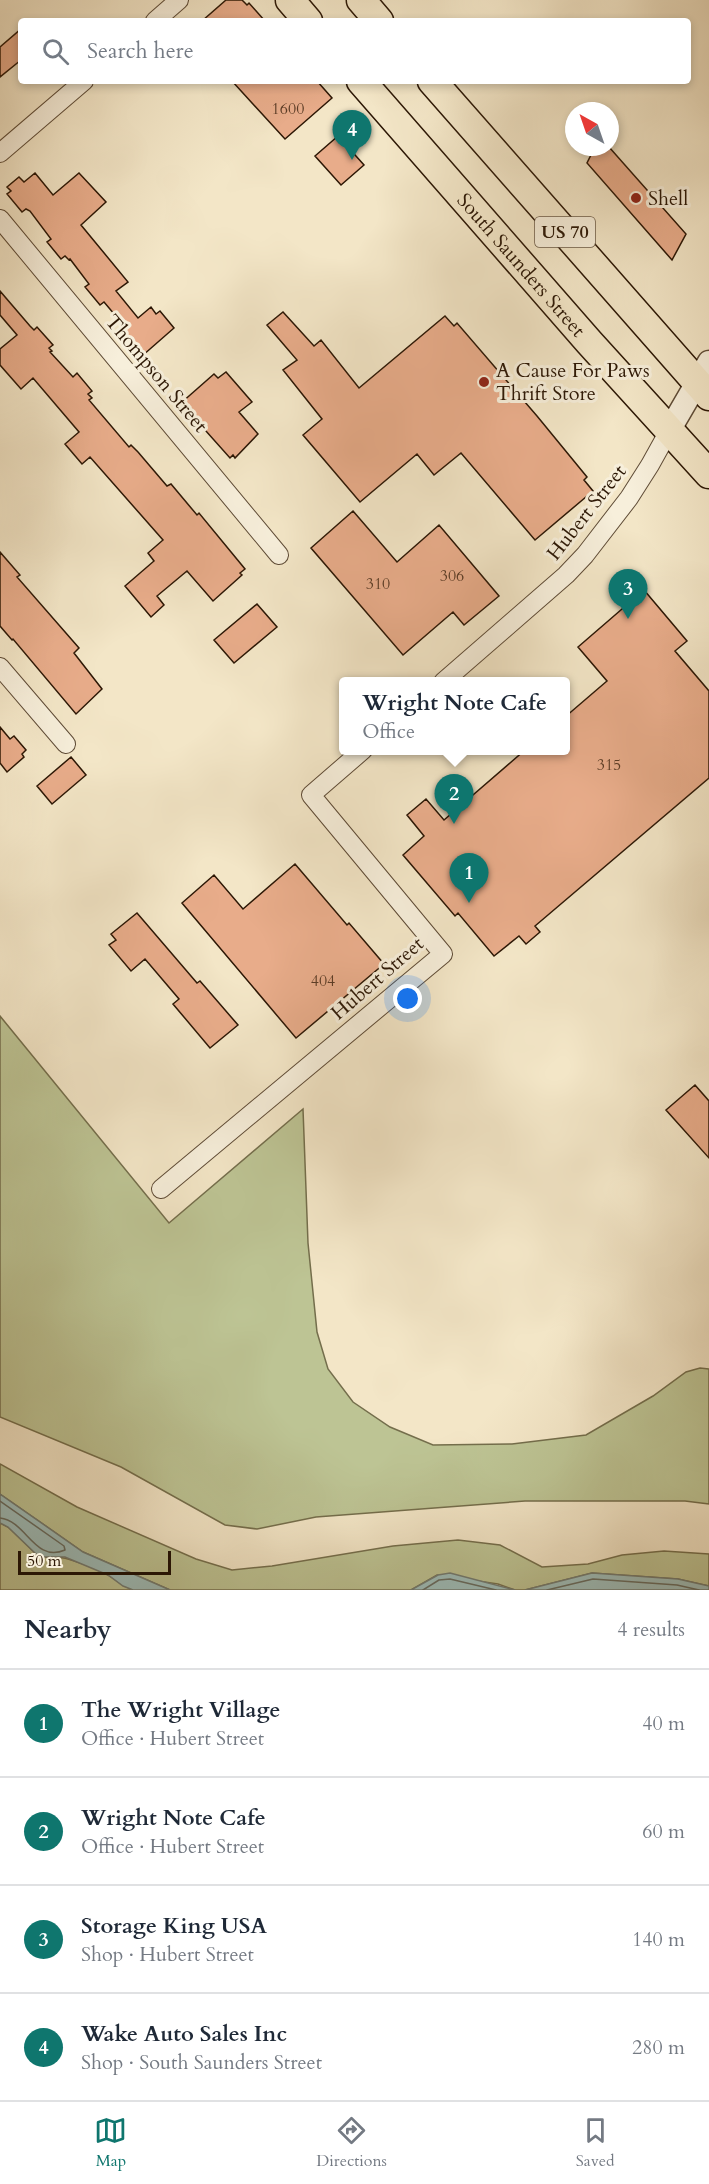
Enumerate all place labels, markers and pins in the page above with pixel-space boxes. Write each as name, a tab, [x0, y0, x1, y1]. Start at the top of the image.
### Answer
pin: 4	[332, 110, 372, 160]
place label: Shell	[648, 185, 688, 212]
marker: Shell	[629, 191, 643, 205]
place label: A Cause For Paws Thrift Store	[496, 357, 650, 407]
marker: A Cause For Paws Thrift Store	[477, 375, 491, 389]
pin: 3	[608, 570, 648, 619]
pin: 2	[434, 774, 474, 824]
pin: 1	[450, 854, 488, 903]

